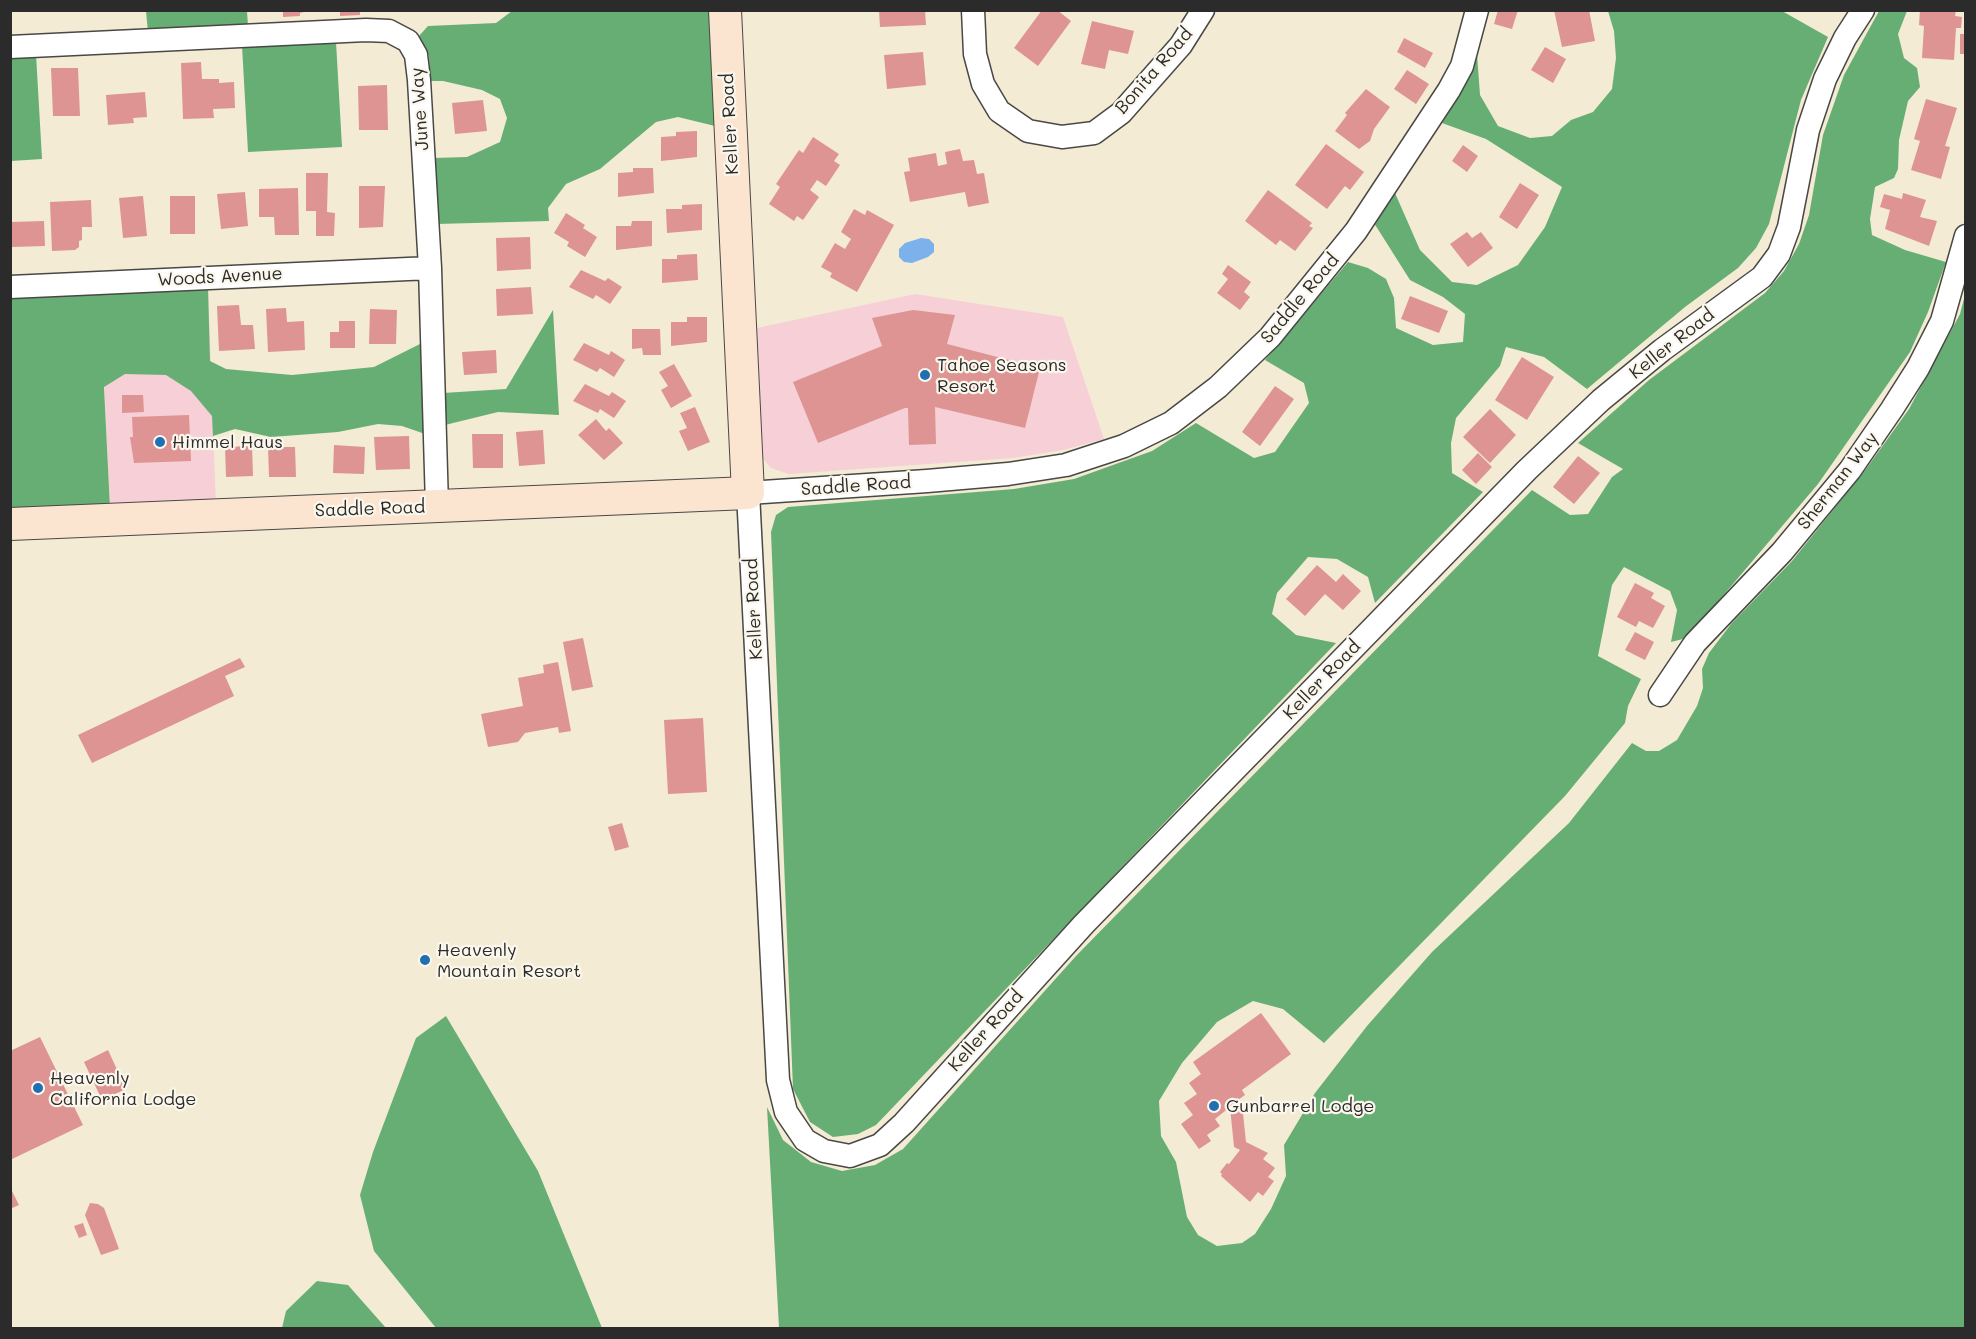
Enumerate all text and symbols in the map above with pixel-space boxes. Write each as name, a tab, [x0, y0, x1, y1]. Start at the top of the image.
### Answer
street label: Bonita Road	[1111, 24, 1197, 118]
street label: June Way	[406, 67, 434, 151]
street label: Keller Road	[717, 73, 743, 175]
street label: Saddle Road	[1256, 250, 1344, 348]
street label: Woods Avenue	[157, 263, 283, 291]
street label: Keller Road	[1625, 304, 1719, 384]
place label: Tahoe Seasons Resort	[937, 354, 1067, 397]
marker: Tahoe Seasons Resort	[918, 368, 932, 382]
street label: Sherman Way	[1793, 428, 1883, 534]
place label: Himmel Haus	[172, 431, 283, 453]
marker: Himmel Haus	[153, 435, 167, 449]
street label: Saddle Road	[800, 471, 912, 501]
street label: Saddle Road	[314, 496, 426, 522]
street label: Keller Road	[741, 558, 767, 660]
street label: Keller Road	[1279, 636, 1365, 724]
place label: Heavenly Mountain Resort	[437, 939, 581, 982]
marker: Heavenly Mountain Resort	[418, 953, 432, 967]
street label: Keller Road	[944, 986, 1028, 1076]
place label: Heavenly California Lodge	[50, 1067, 196, 1110]
marker: Heavenly California Lodge	[31, 1081, 45, 1095]
place label: Gunbarrel Lodge	[1226, 1095, 1374, 1117]
marker: Gunbarrel Lodge	[1207, 1099, 1221, 1113]

